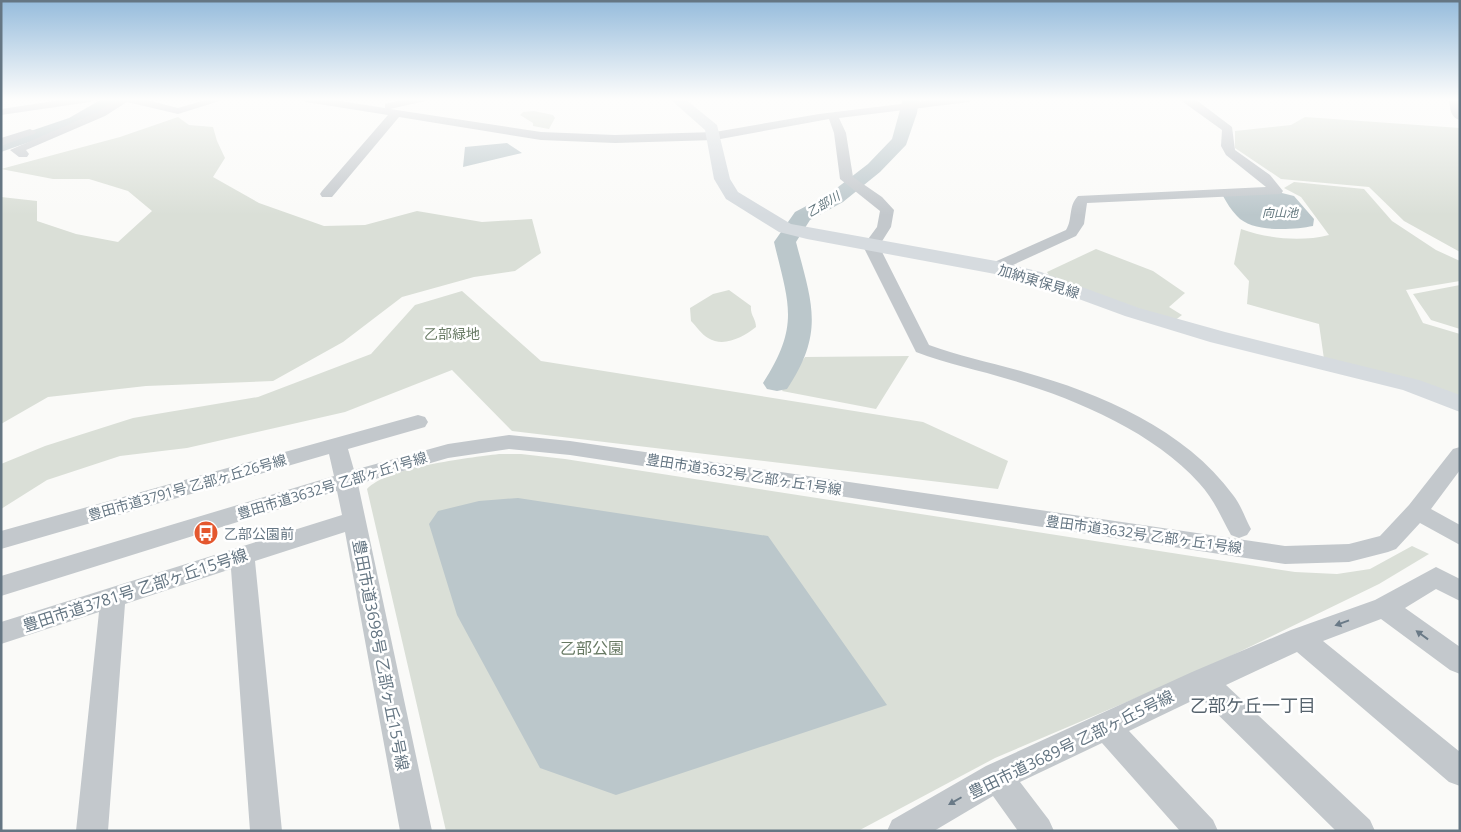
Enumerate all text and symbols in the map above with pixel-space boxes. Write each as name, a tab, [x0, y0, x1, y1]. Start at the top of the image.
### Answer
water label: 乙部川	[803, 186, 845, 221]
water label: 向山池	[1262, 204, 1299, 221]
street label: 加納東保見線	[996, 260, 1082, 302]
park label: 乙部緑地	[424, 324, 480, 343]
street label: 豊田市道3632号 乙部ヶ丘1号線	[235, 447, 429, 523]
street label: 豊田市道3632号 乙部ヶ丘1号線	[645, 449, 843, 499]
street label: 豊田市道3791号 乙部ヶ丘26号線	[86, 450, 288, 524]
street label: 豊田市道3632号 乙部ヶ丘1号線	[1045, 511, 1243, 557]
bus stop icon: 乙部公園前	[193, 520, 219, 546]
place label: 乙部公園前	[224, 524, 294, 543]
street label: 豊田市道3698号 乙部ヶ丘15号線	[348, 538, 414, 772]
street label: 豊田市道3781号 乙部ヶ丘15号線	[20, 543, 250, 637]
one-way arrow	[1334, 619, 1349, 627]
one-way arrow	[1415, 630, 1429, 640]
park label: 乙部公園	[560, 637, 624, 659]
street label: 豊田市道3689号 乙部ヶ丘5号線	[965, 685, 1177, 803]
district label: 乙部ケ丘一丁目	[1190, 693, 1316, 717]
one-way arrow	[948, 797, 961, 806]

